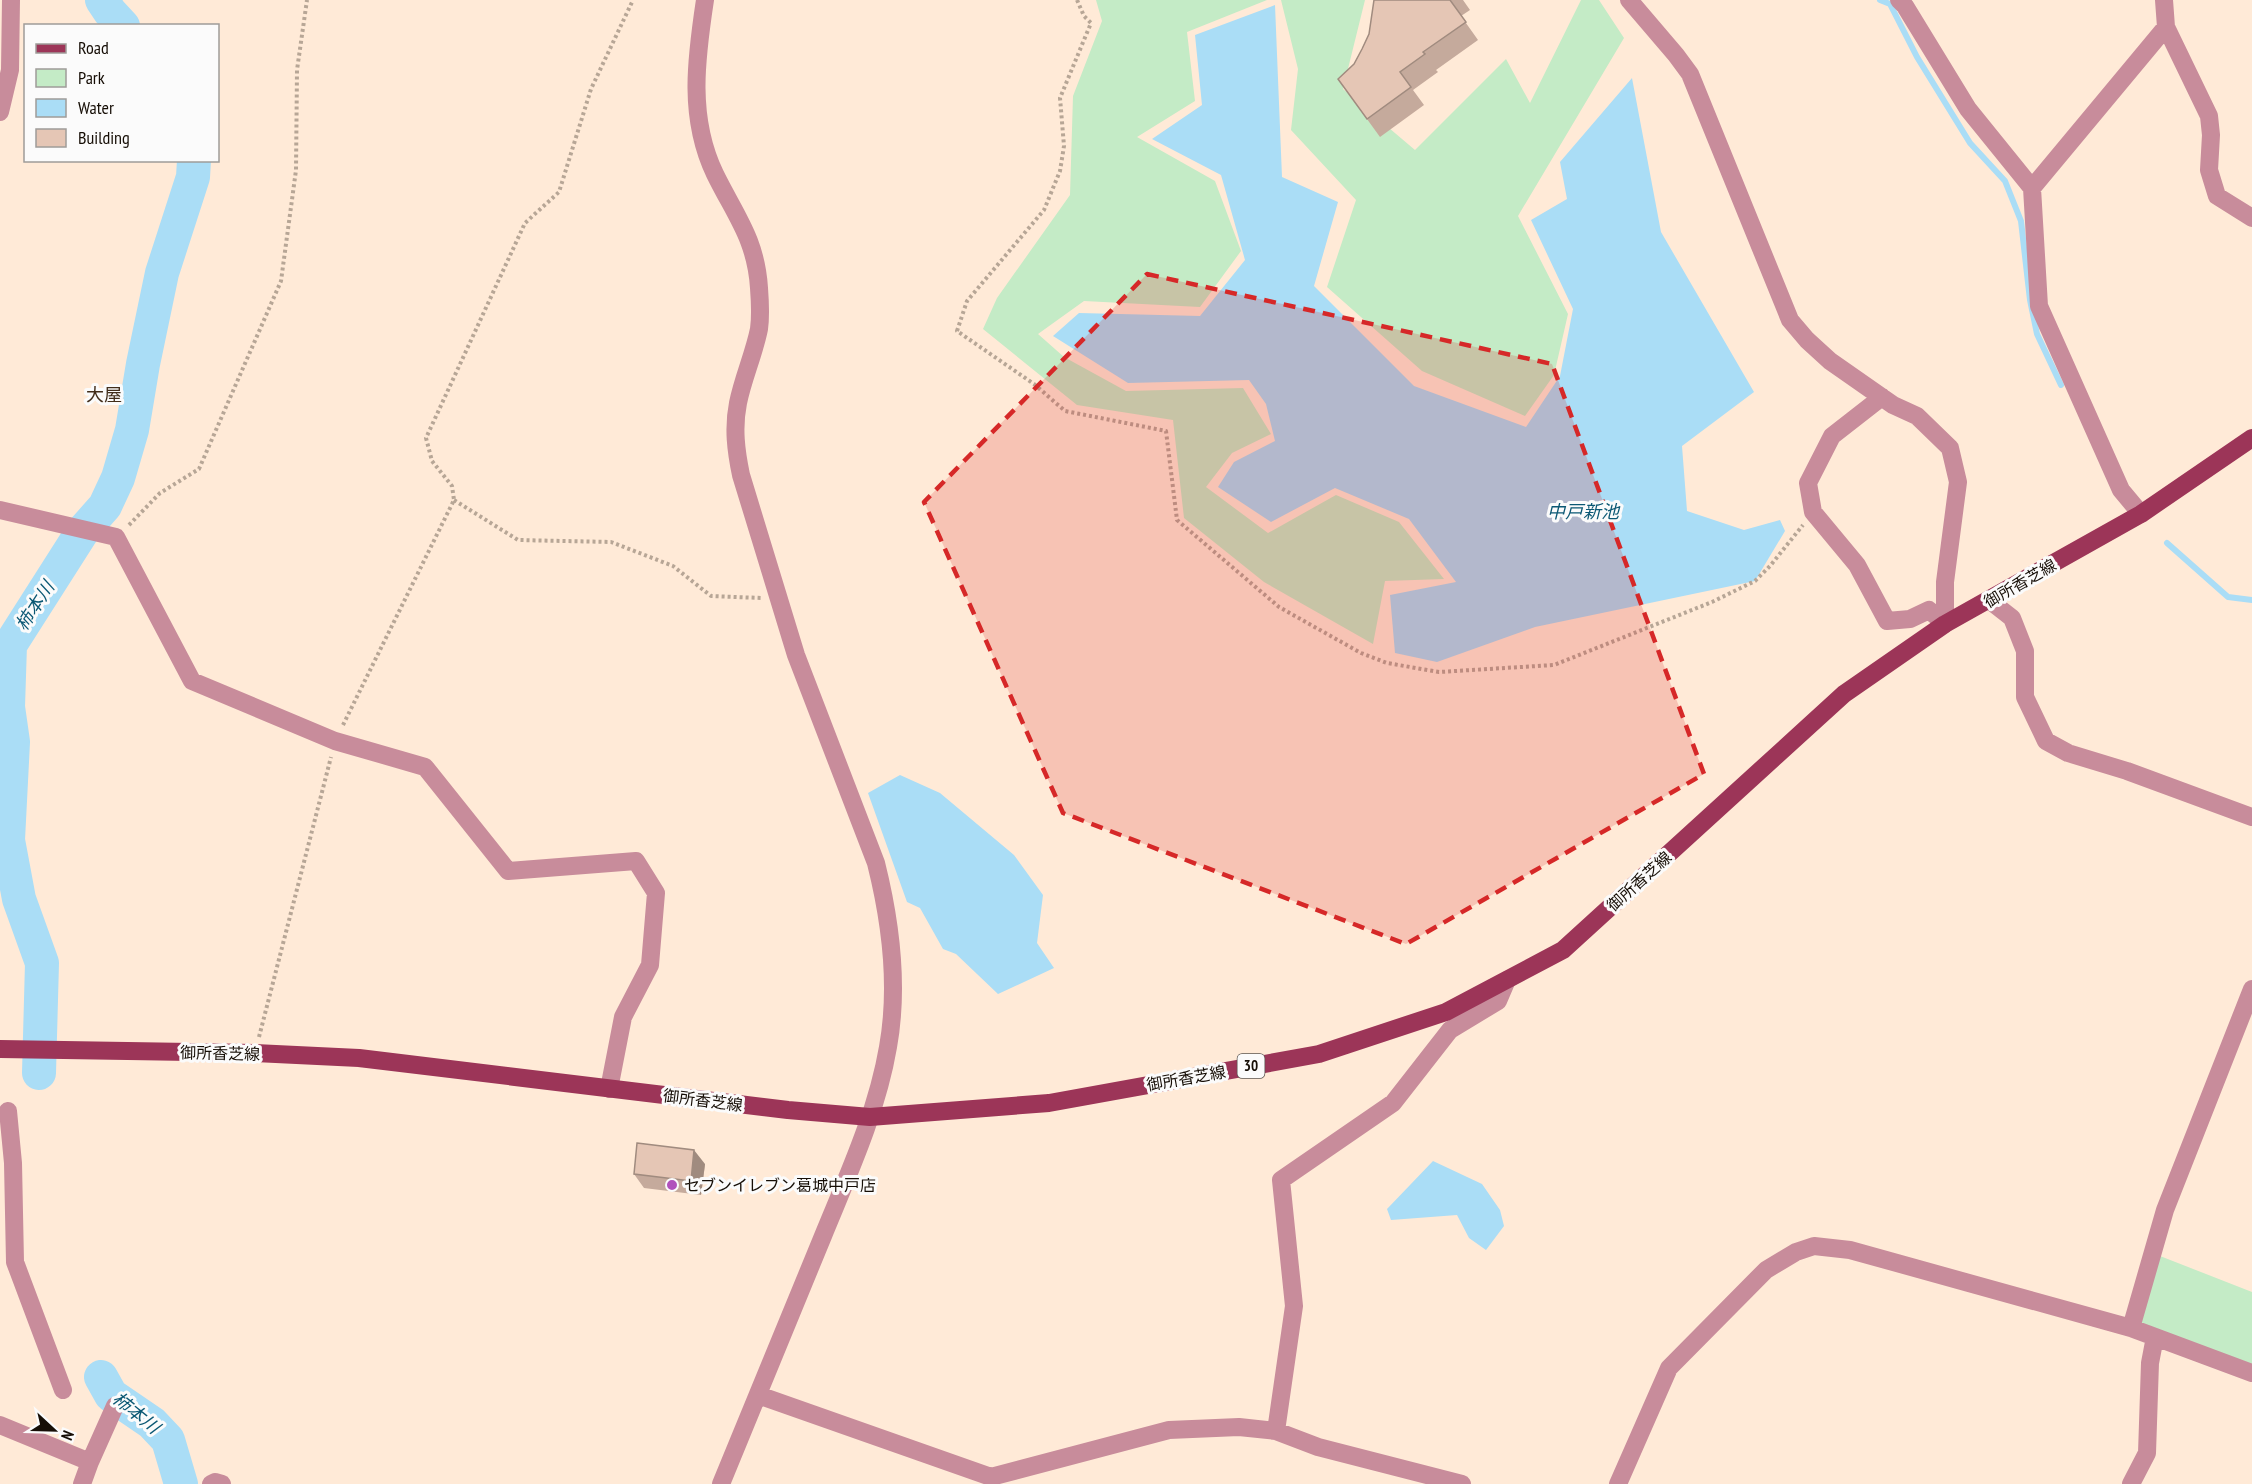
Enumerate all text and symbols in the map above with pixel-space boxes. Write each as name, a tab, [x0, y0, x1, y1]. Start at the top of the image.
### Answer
legend	[24, 24, 219, 162]
text: Road	[78, 36, 109, 59]
text: Park	[78, 66, 105, 89]
text: Water	[78, 96, 114, 119]
text: Building	[78, 126, 130, 149]
district label: 大屋	[86, 383, 122, 406]
water label: 中戸新池	[1547, 500, 1621, 523]
street label: 御所香芝線	[1980, 554, 2060, 612]
water label: 柿本川	[10, 575, 60, 635]
street label: 御所香芝線	[1603, 847, 1675, 915]
street label: 御所香芝線	[180, 1042, 260, 1064]
road number: 30	[1238, 1054, 1264, 1078]
street label: 御所香芝線	[1145, 1061, 1227, 1095]
street label: 御所香芝線	[662, 1085, 744, 1115]
place label: セブンイレブン葛城中戸店	[684, 1175, 876, 1195]
marker: セブンイレブン葛城中戸店	[665, 1178, 679, 1192]
water label: 柿本川	[108, 1387, 166, 1440]
north arrow	[24, 1400, 84, 1460]
text: N	[57, 1428, 79, 1443]

